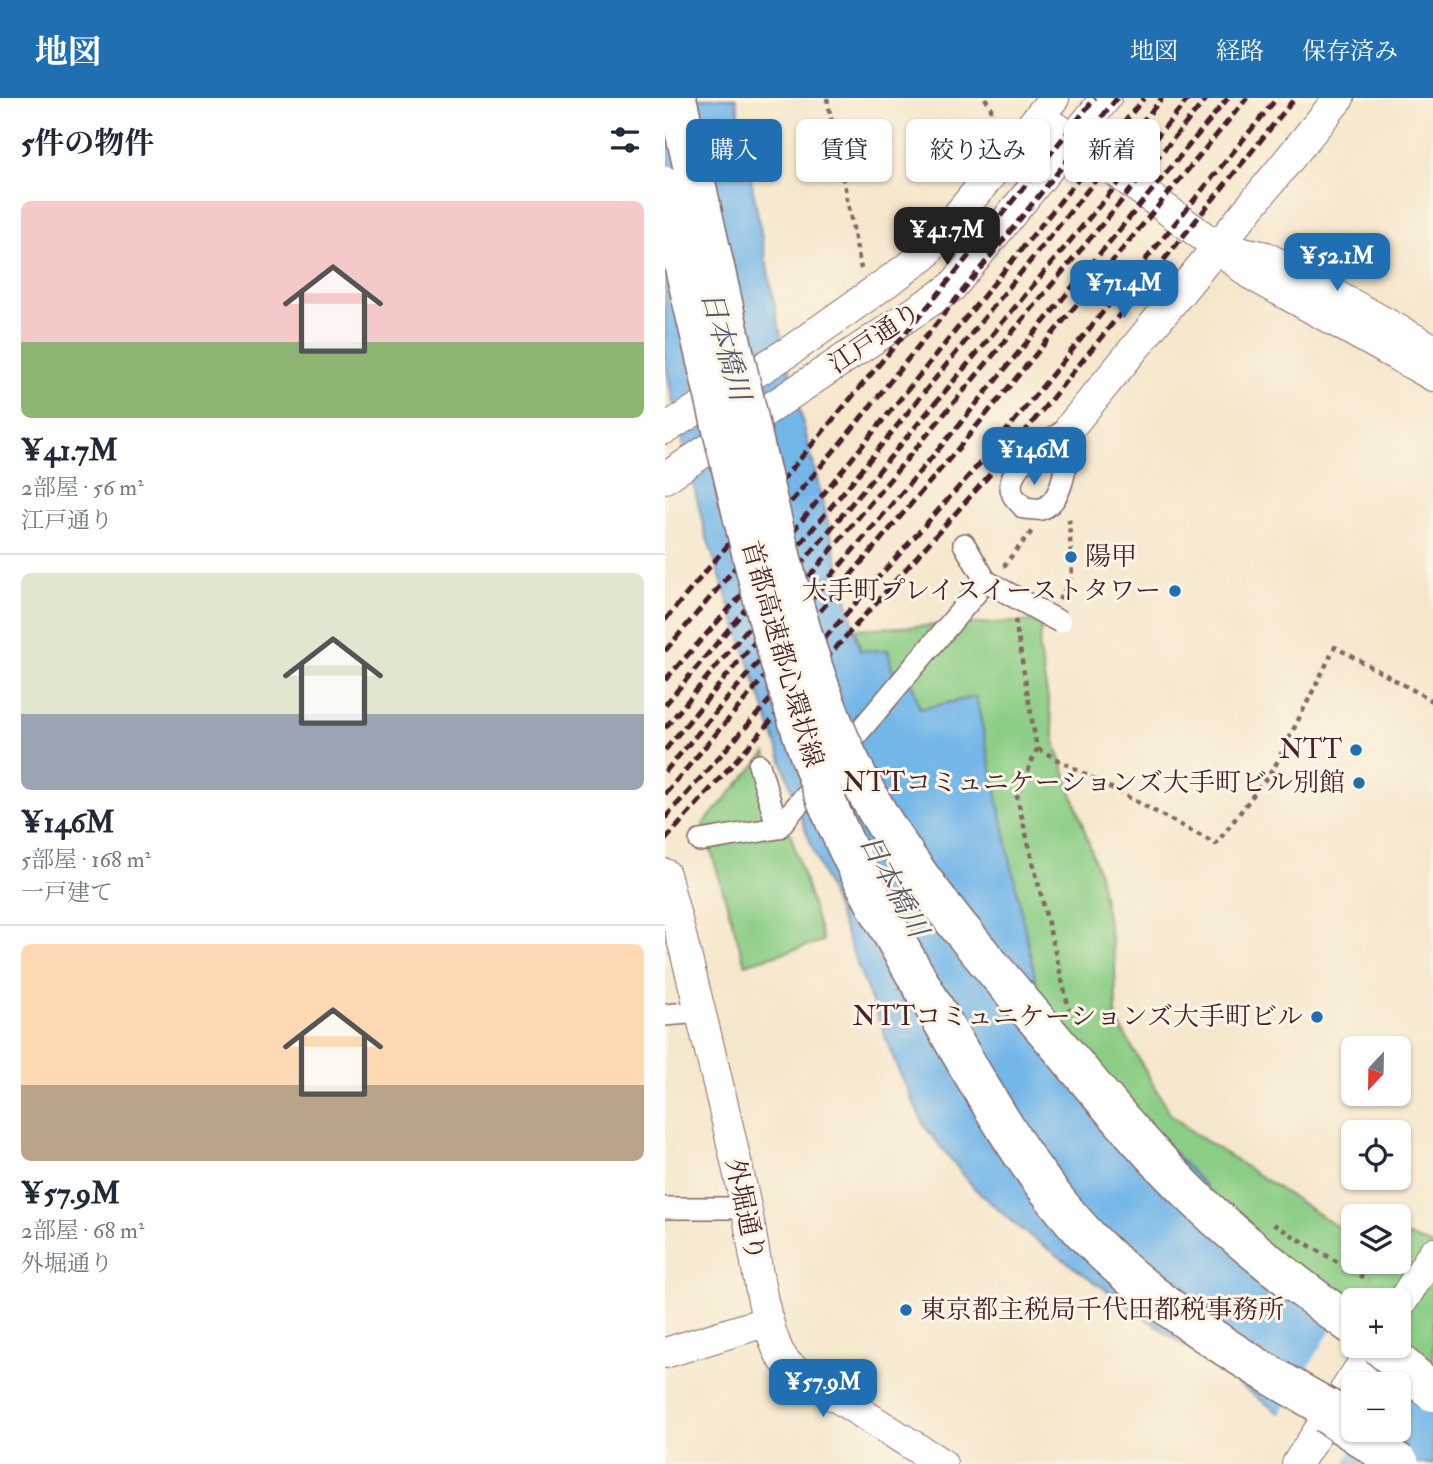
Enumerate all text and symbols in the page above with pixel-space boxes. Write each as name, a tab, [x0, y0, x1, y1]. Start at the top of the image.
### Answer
text: 地図	[35, 32, 101, 73]
text: 地図	[1130, 36, 1178, 67]
text: 経路	[1216, 36, 1264, 67]
text: 保存済み	[1302, 36, 1398, 67]
chip: 購入	[686, 119, 782, 182]
chip: 賃貸	[796, 119, 892, 182]
chip: 絞り込み	[906, 119, 1050, 182]
chip: 新着	[1064, 119, 1160, 182]
icon: filters	[606, 121, 644, 159]
text: 5件の物件	[21, 125, 154, 162]
pin: ¥41.7M	[890, 208, 1004, 267]
text: ¥41.7M	[910, 215, 984, 244]
pin: ¥52.1M	[1280, 234, 1394, 293]
text: ¥52.1M	[1300, 241, 1374, 270]
icon: home	[270, 246, 396, 372]
pin: ¥71.4M	[1067, 260, 1181, 320]
text: ¥71.4M	[1086, 268, 1162, 297]
water label: 日本橋川	[693, 287, 758, 408]
street label: 江戸通り	[823, 296, 927, 380]
pin: ¥146M	[985, 428, 1083, 487]
text: ¥41.7M	[21, 432, 118, 469]
text: ¥146M	[998, 435, 1070, 464]
text: 2部屋 · 56 m²	[21, 473, 144, 502]
text: 江戸通り	[21, 506, 113, 535]
street label: 首都高速都心環状線	[734, 537, 830, 771]
place label: 陽甲	[1085, 541, 1137, 573]
marker: 陽甲	[1063, 549, 1079, 565]
place label: 大手町プレイスイーストタワー	[801, 575, 1161, 607]
marker: 大手町プレイスイーストタワー	[1167, 583, 1183, 599]
icon: home	[270, 618, 396, 744]
place label: NTT	[1280, 734, 1342, 766]
marker: NTT	[1348, 742, 1364, 758]
place label: NTTコミュニケーションズ大手町ビル別館	[843, 767, 1345, 799]
marker: NTTコミュニケーションズ大手町ビル別館	[1351, 775, 1367, 791]
text: ¥146M	[21, 804, 115, 841]
water label: 日本橋川	[851, 828, 936, 946]
text: 5部屋 · 168 m²	[21, 845, 151, 874]
text: 一戸建て	[21, 878, 113, 907]
icon: home	[270, 989, 396, 1115]
place label: NTTコミュニケーションズ大手町ビル	[853, 1001, 1303, 1033]
marker: NTTコミュニケーションズ大手町ビル	[1309, 1009, 1325, 1025]
north arrow	[1341, 1036, 1411, 1106]
map controls	[1341, 1036, 1411, 1442]
button: locate	[1341, 1120, 1411, 1190]
street label: 外堀通り	[719, 1156, 771, 1264]
text: ¥57.9M	[21, 1175, 120, 1212]
button: layers	[1341, 1204, 1411, 1274]
text: 2部屋 · 68 m²	[21, 1216, 144, 1245]
text: 外堀通り	[21, 1249, 113, 1278]
button: +	[1341, 1288, 1411, 1358]
place label: 東京都主税局千代田都税事務所	[920, 1294, 1284, 1326]
marker: 東京都主税局千代田都税事務所	[898, 1302, 914, 1318]
pin: ¥57.9M	[766, 1360, 880, 1419]
text: ¥57.9M	[785, 1367, 861, 1396]
button: −	[1341, 1372, 1411, 1442]

